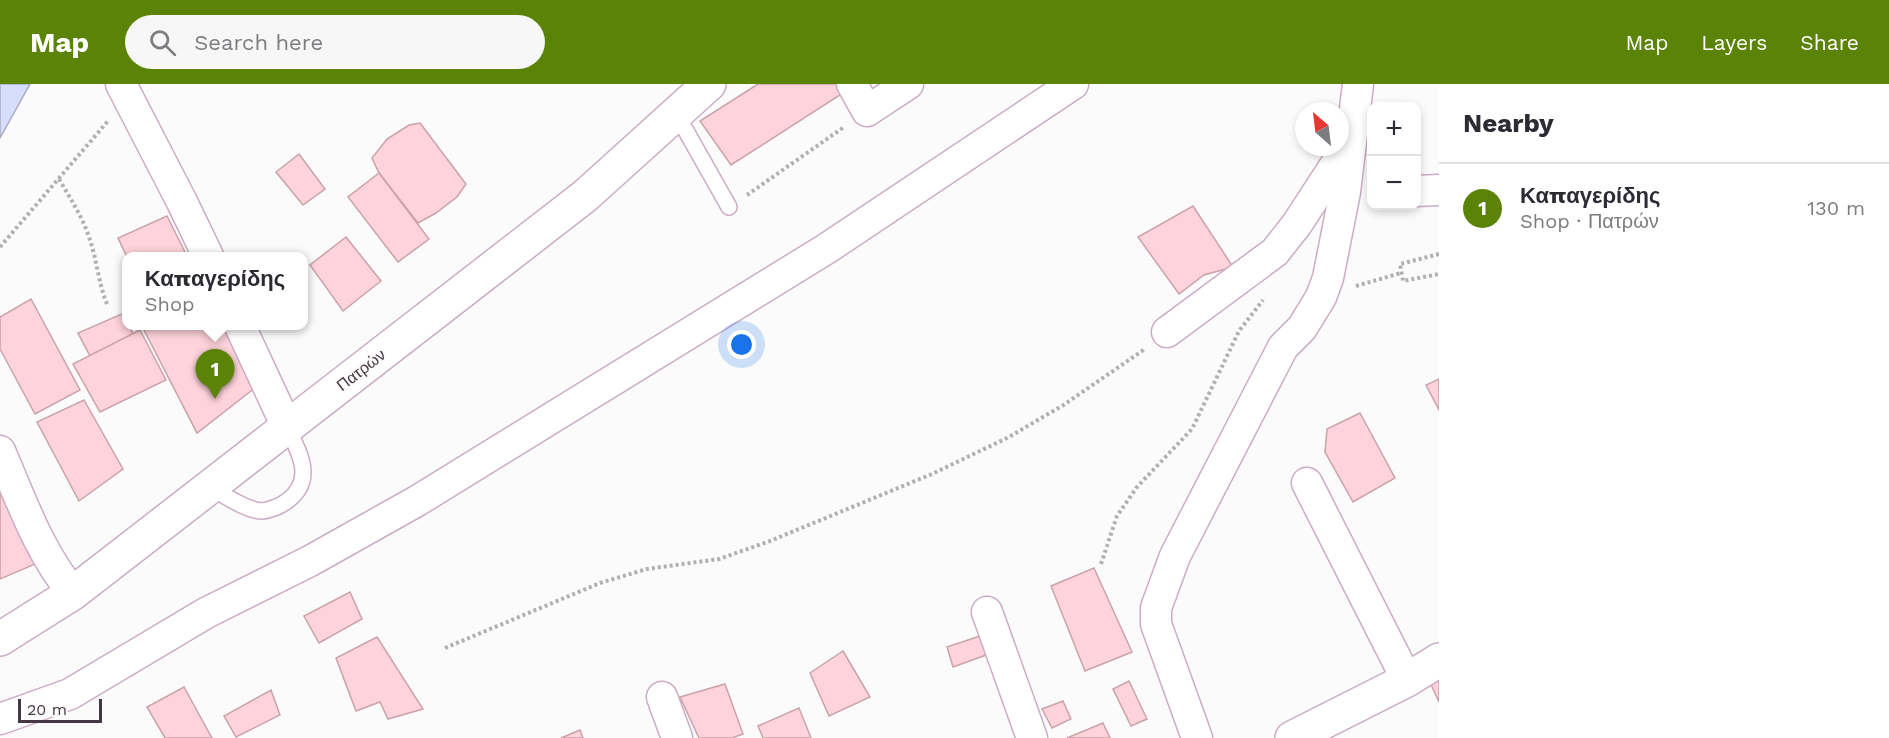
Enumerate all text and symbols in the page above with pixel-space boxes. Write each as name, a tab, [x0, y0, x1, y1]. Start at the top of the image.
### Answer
search box	[125, 15, 545, 69]
text: Map	[30, 26, 89, 59]
icon: search	[146, 26, 179, 59]
text: Search here	[194, 30, 323, 55]
text: Map	[1625, 30, 1668, 55]
text: Layers	[1701, 30, 1767, 55]
text: Share	[1800, 30, 1859, 55]
north arrow	[1295, 102, 1349, 156]
map controls	[1367, 102, 1421, 210]
button: +	[1367, 102, 1421, 156]
text: Nearby	[1463, 108, 1554, 138]
button: −	[1367, 156, 1421, 210]
text: Καπαγερίδης	[1520, 183, 1660, 208]
text: 1	[1478, 196, 1487, 220]
text: 130 m	[1807, 196, 1865, 220]
text: Shop · Πατρών	[1520, 209, 1659, 233]
popup	[122, 252, 308, 330]
text: Καπαγερίδης	[145, 266, 285, 291]
text: Shop	[145, 292, 195, 316]
your location	[727, 330, 756, 359]
street label: Πατρών	[333, 345, 389, 395]
pin: 1	[196, 350, 234, 399]
scale bar	[18, 696, 102, 724]
text: 20 m	[27, 700, 67, 719]

